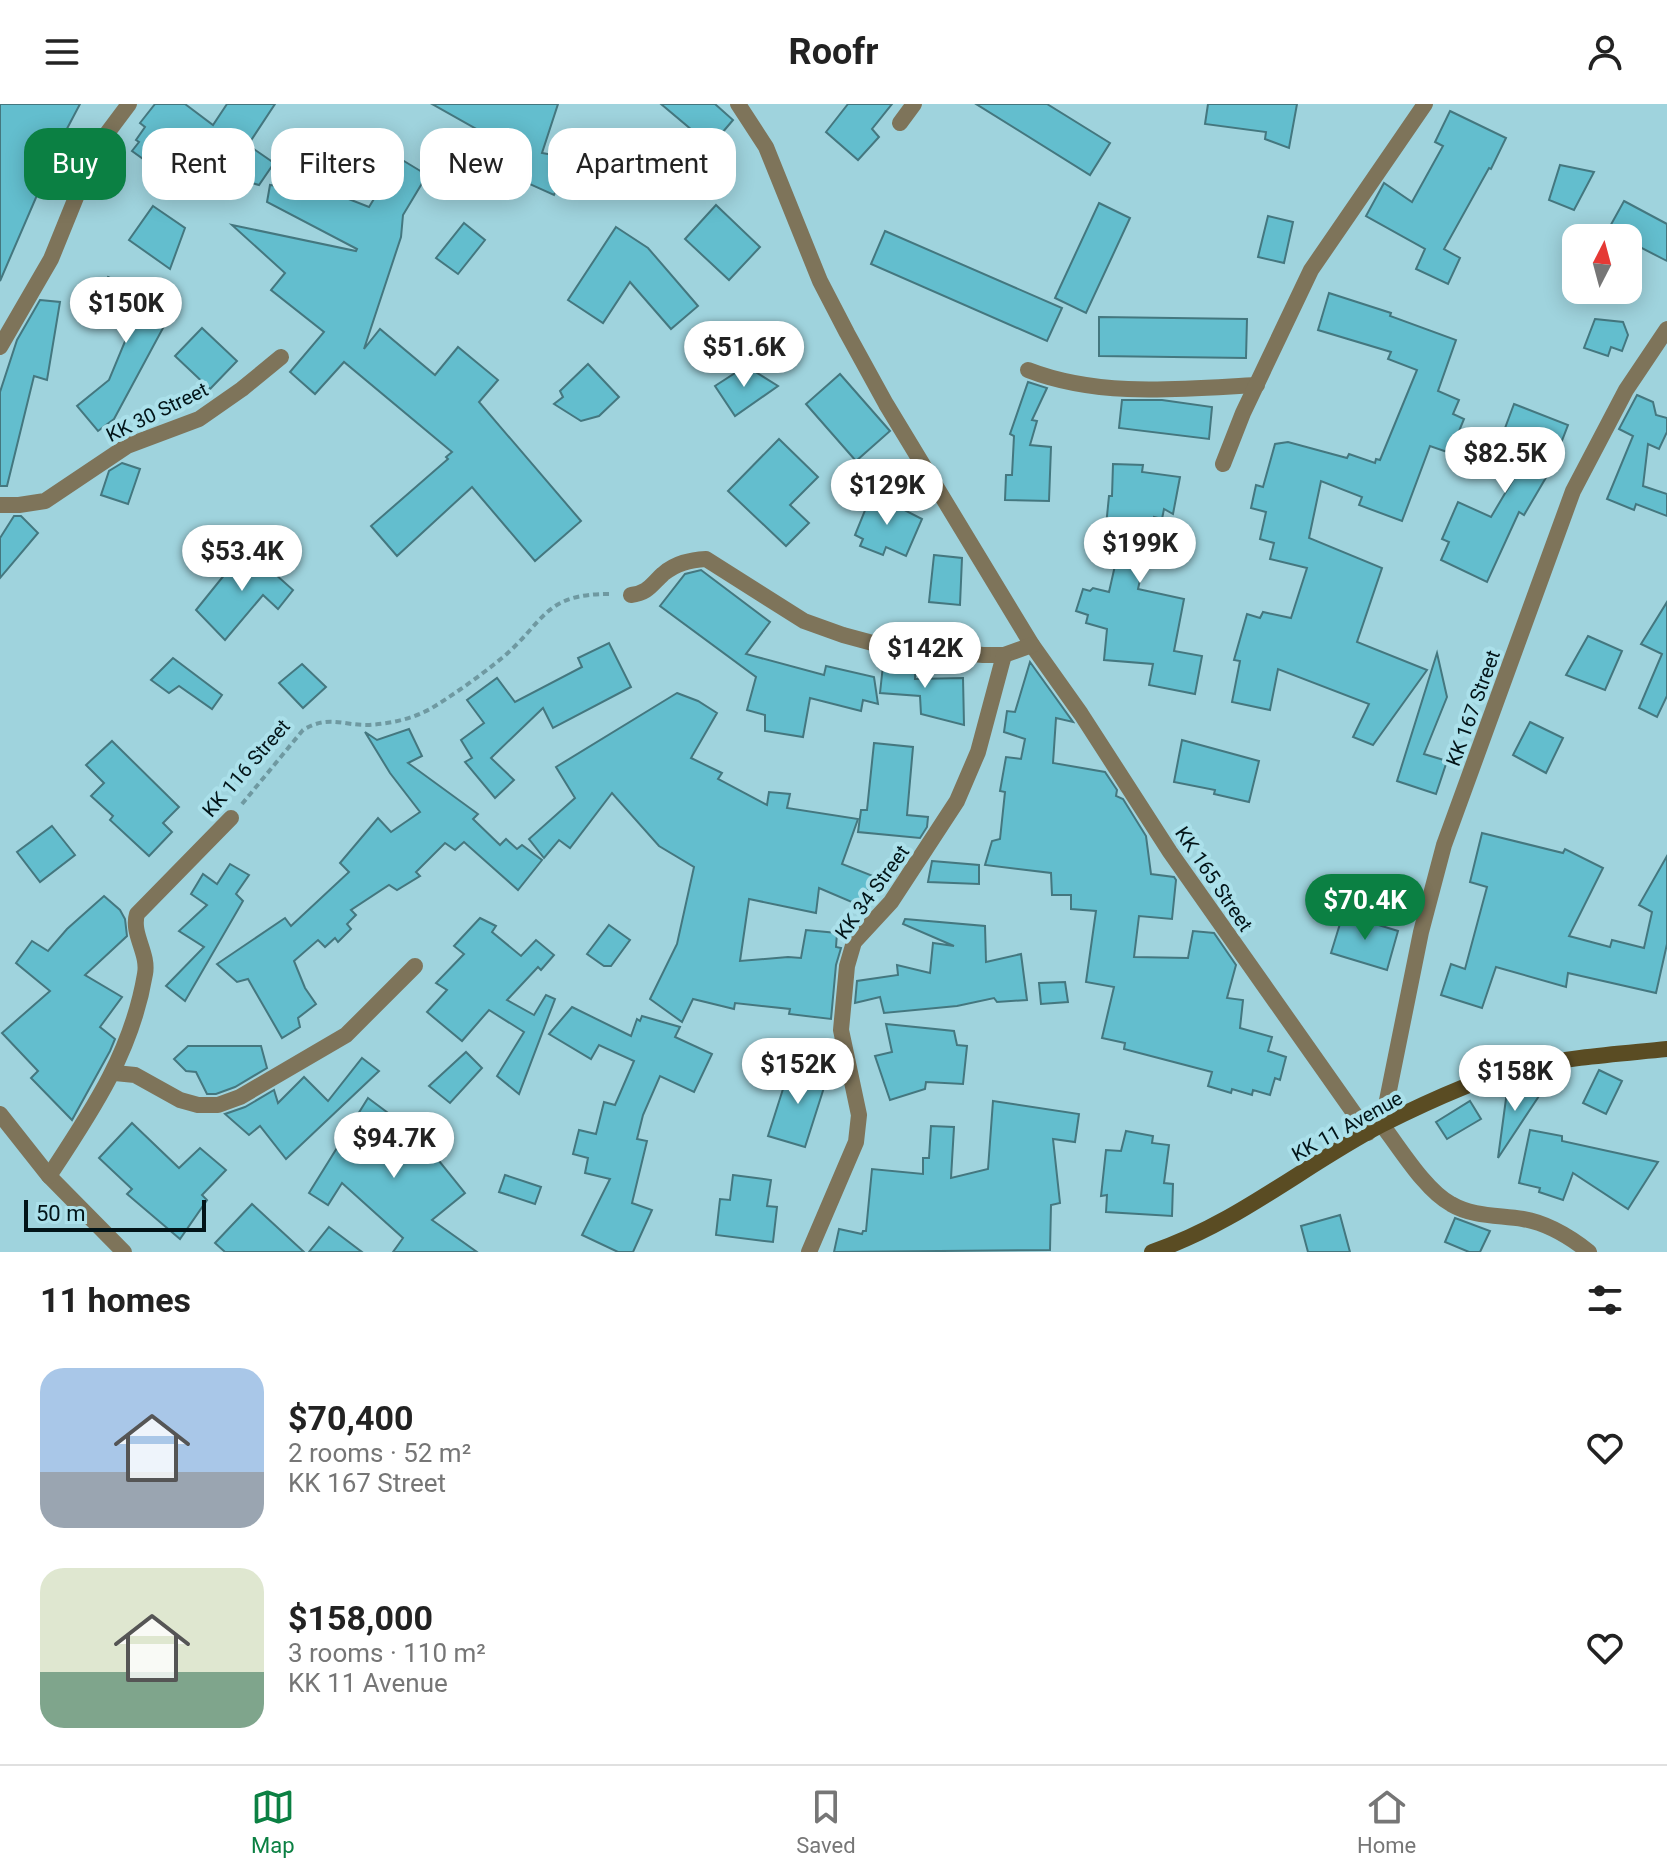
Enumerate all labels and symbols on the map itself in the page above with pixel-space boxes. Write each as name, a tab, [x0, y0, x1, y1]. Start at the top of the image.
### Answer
north arrow	[1562, 224, 1642, 304]
pin: $150K	[70, 277, 182, 345]
pin: $51.6K	[679, 321, 809, 389]
street label: KK 30 Street	[102, 377, 212, 447]
pin: $82.5K	[1440, 427, 1570, 495]
pin: $129K	[831, 459, 943, 527]
pin: $199K	[1084, 517, 1196, 585]
pin: $53.4K	[177, 525, 307, 593]
pin: $142K	[869, 622, 981, 690]
street label: KK 167 Street	[1441, 647, 1505, 769]
street label: KK 116 Street	[197, 714, 295, 822]
street label: KK 165 Street	[1170, 822, 1258, 936]
street label: KK 34 Street	[830, 840, 914, 944]
pin: $70.4K	[1300, 874, 1430, 942]
pin: $152K	[742, 1038, 854, 1106]
pin: $158K	[1459, 1045, 1571, 1113]
street label: KK 11 Avenue	[1287, 1086, 1407, 1166]
pin: $94.7K	[329, 1112, 459, 1180]
scale bar	[24, 1196, 206, 1232]

